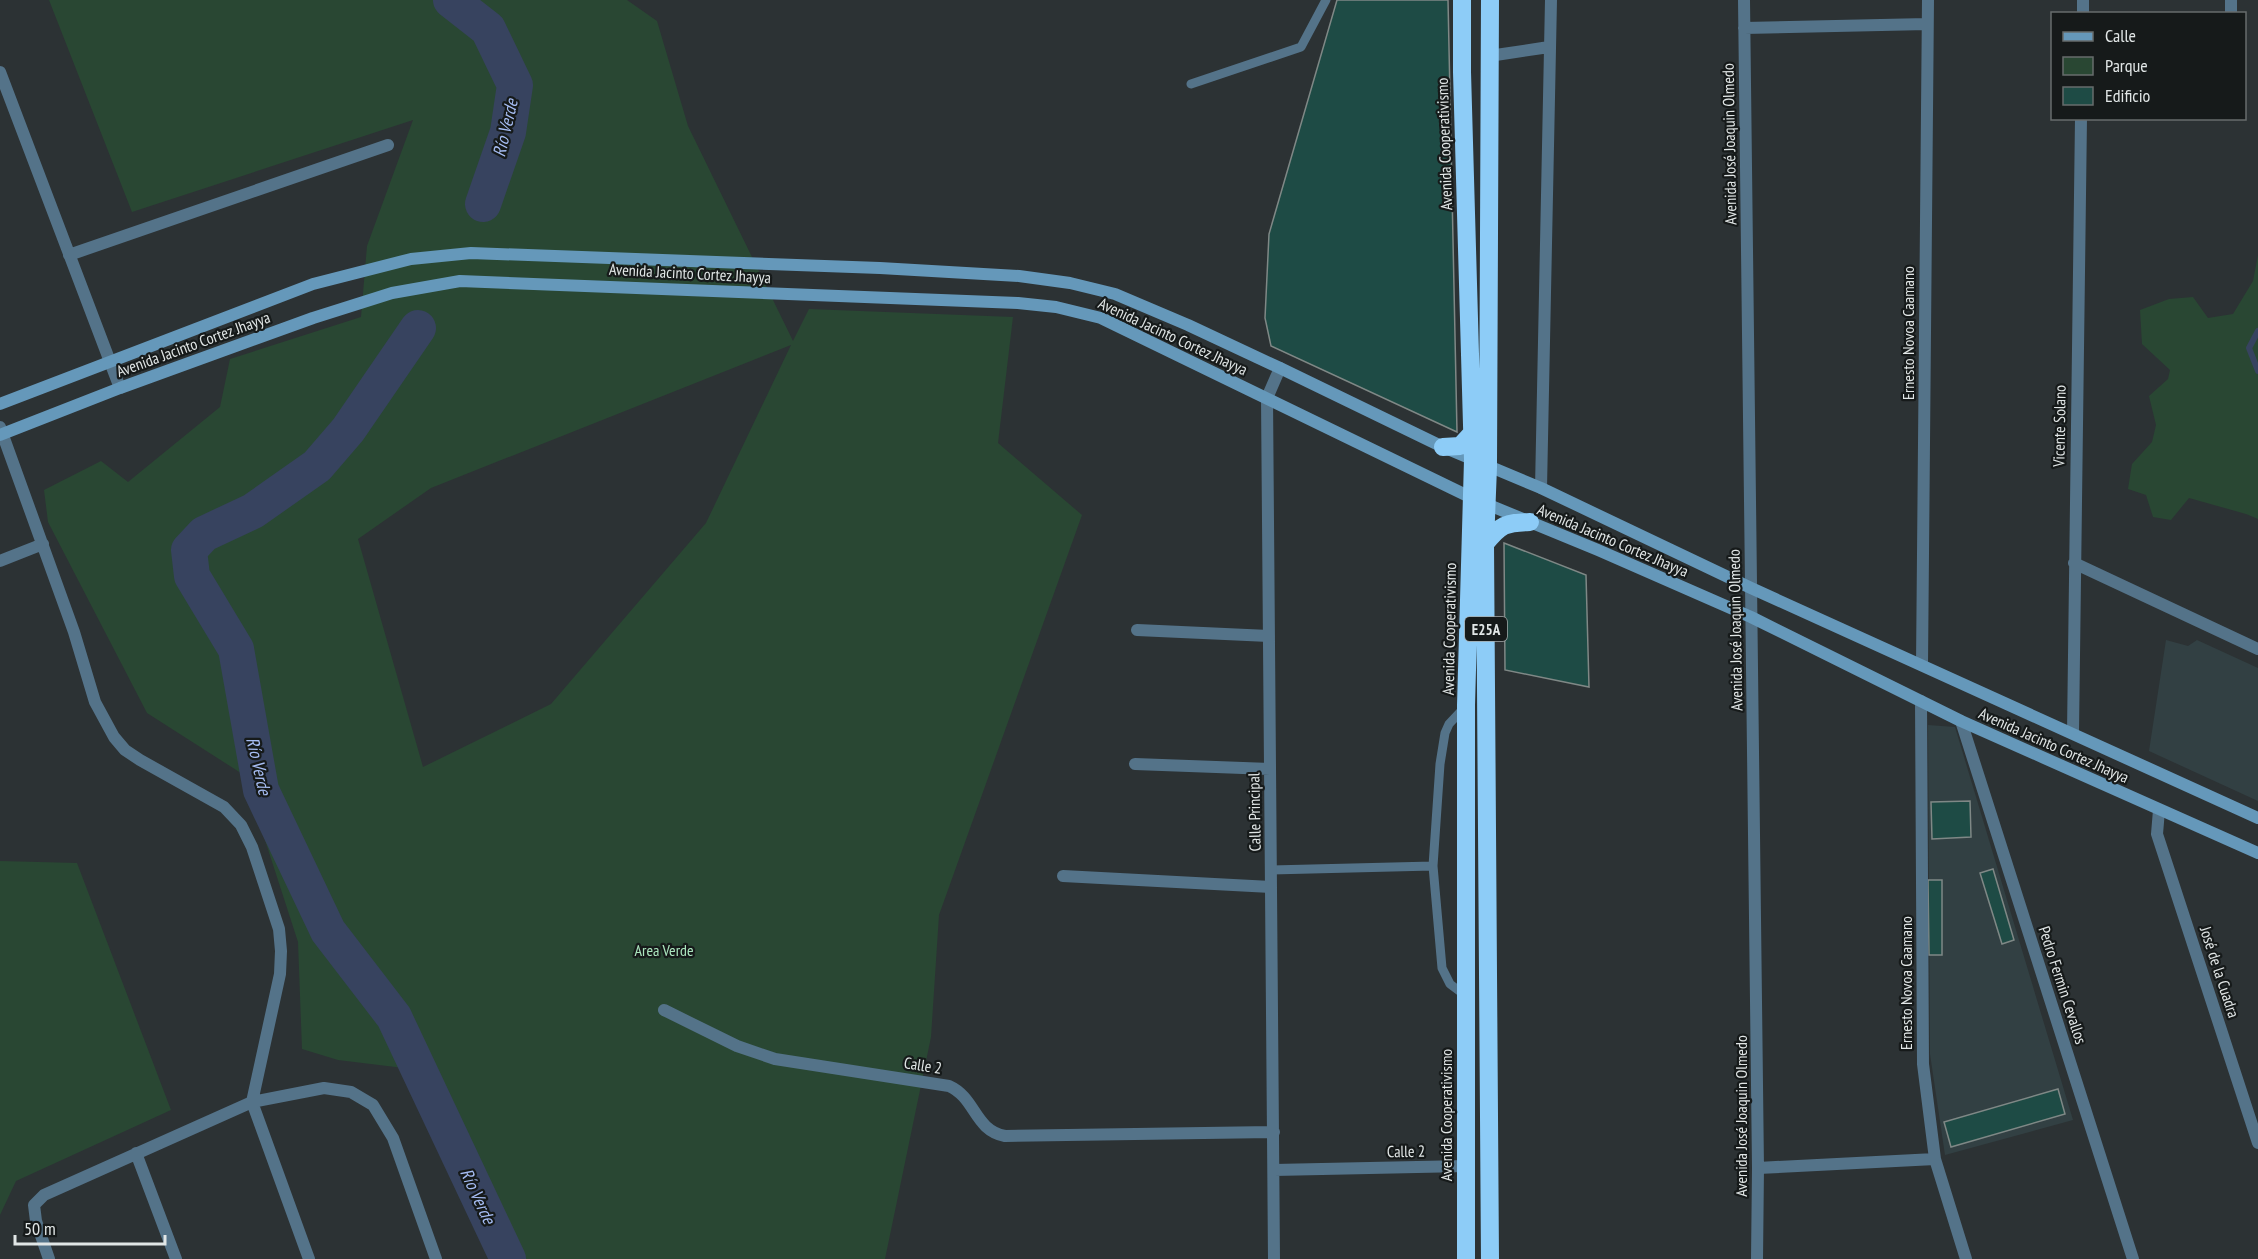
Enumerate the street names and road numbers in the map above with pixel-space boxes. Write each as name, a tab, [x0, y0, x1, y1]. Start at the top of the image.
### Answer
street label: Avenida José Joaquin Olmedo	[1718, 63, 1740, 225]
street label: Avenida Cooperativismo	[1432, 77, 1456, 211]
street label: Avenida Jacinto Cortez Jhayya	[609, 259, 771, 287]
street label: Ernesto Novoa Caamano	[1898, 266, 1918, 400]
street label: Avenida Jacinto Cortez Jhayya	[1095, 293, 1251, 379]
street label: Avenida Jacinto Cortez Jhayya	[113, 307, 273, 381]
street label: Vicente Solano	[2048, 385, 2070, 468]
street label: Avenida Jacinto Cortez Jhayya	[1534, 499, 1692, 581]
street label: Avenida José Joaquin Olmedo	[1724, 549, 1746, 711]
street label: Avenida Cooperativismo	[1438, 563, 1460, 695]
road number: E25A	[1465, 617, 1507, 641]
street label: Avenida Jacinto Cortez Jhayya	[1976, 703, 2132, 787]
street label: Calle Principal	[1243, 772, 1265, 852]
street label: Ernesto Novoa Caamano	[1896, 916, 1916, 1050]
street label: José de la Cuadra	[2196, 923, 2244, 1020]
street label: Pedro Fermin Cevallos	[2035, 924, 2091, 1046]
street label: Avenida José Joaquin Olmedo	[1731, 1035, 1751, 1197]
street label: Avenida Cooperativismo	[1436, 1049, 1456, 1181]
street label: Calle 2	[903, 1052, 943, 1078]
street label: Calle 2	[1387, 1141, 1425, 1161]

